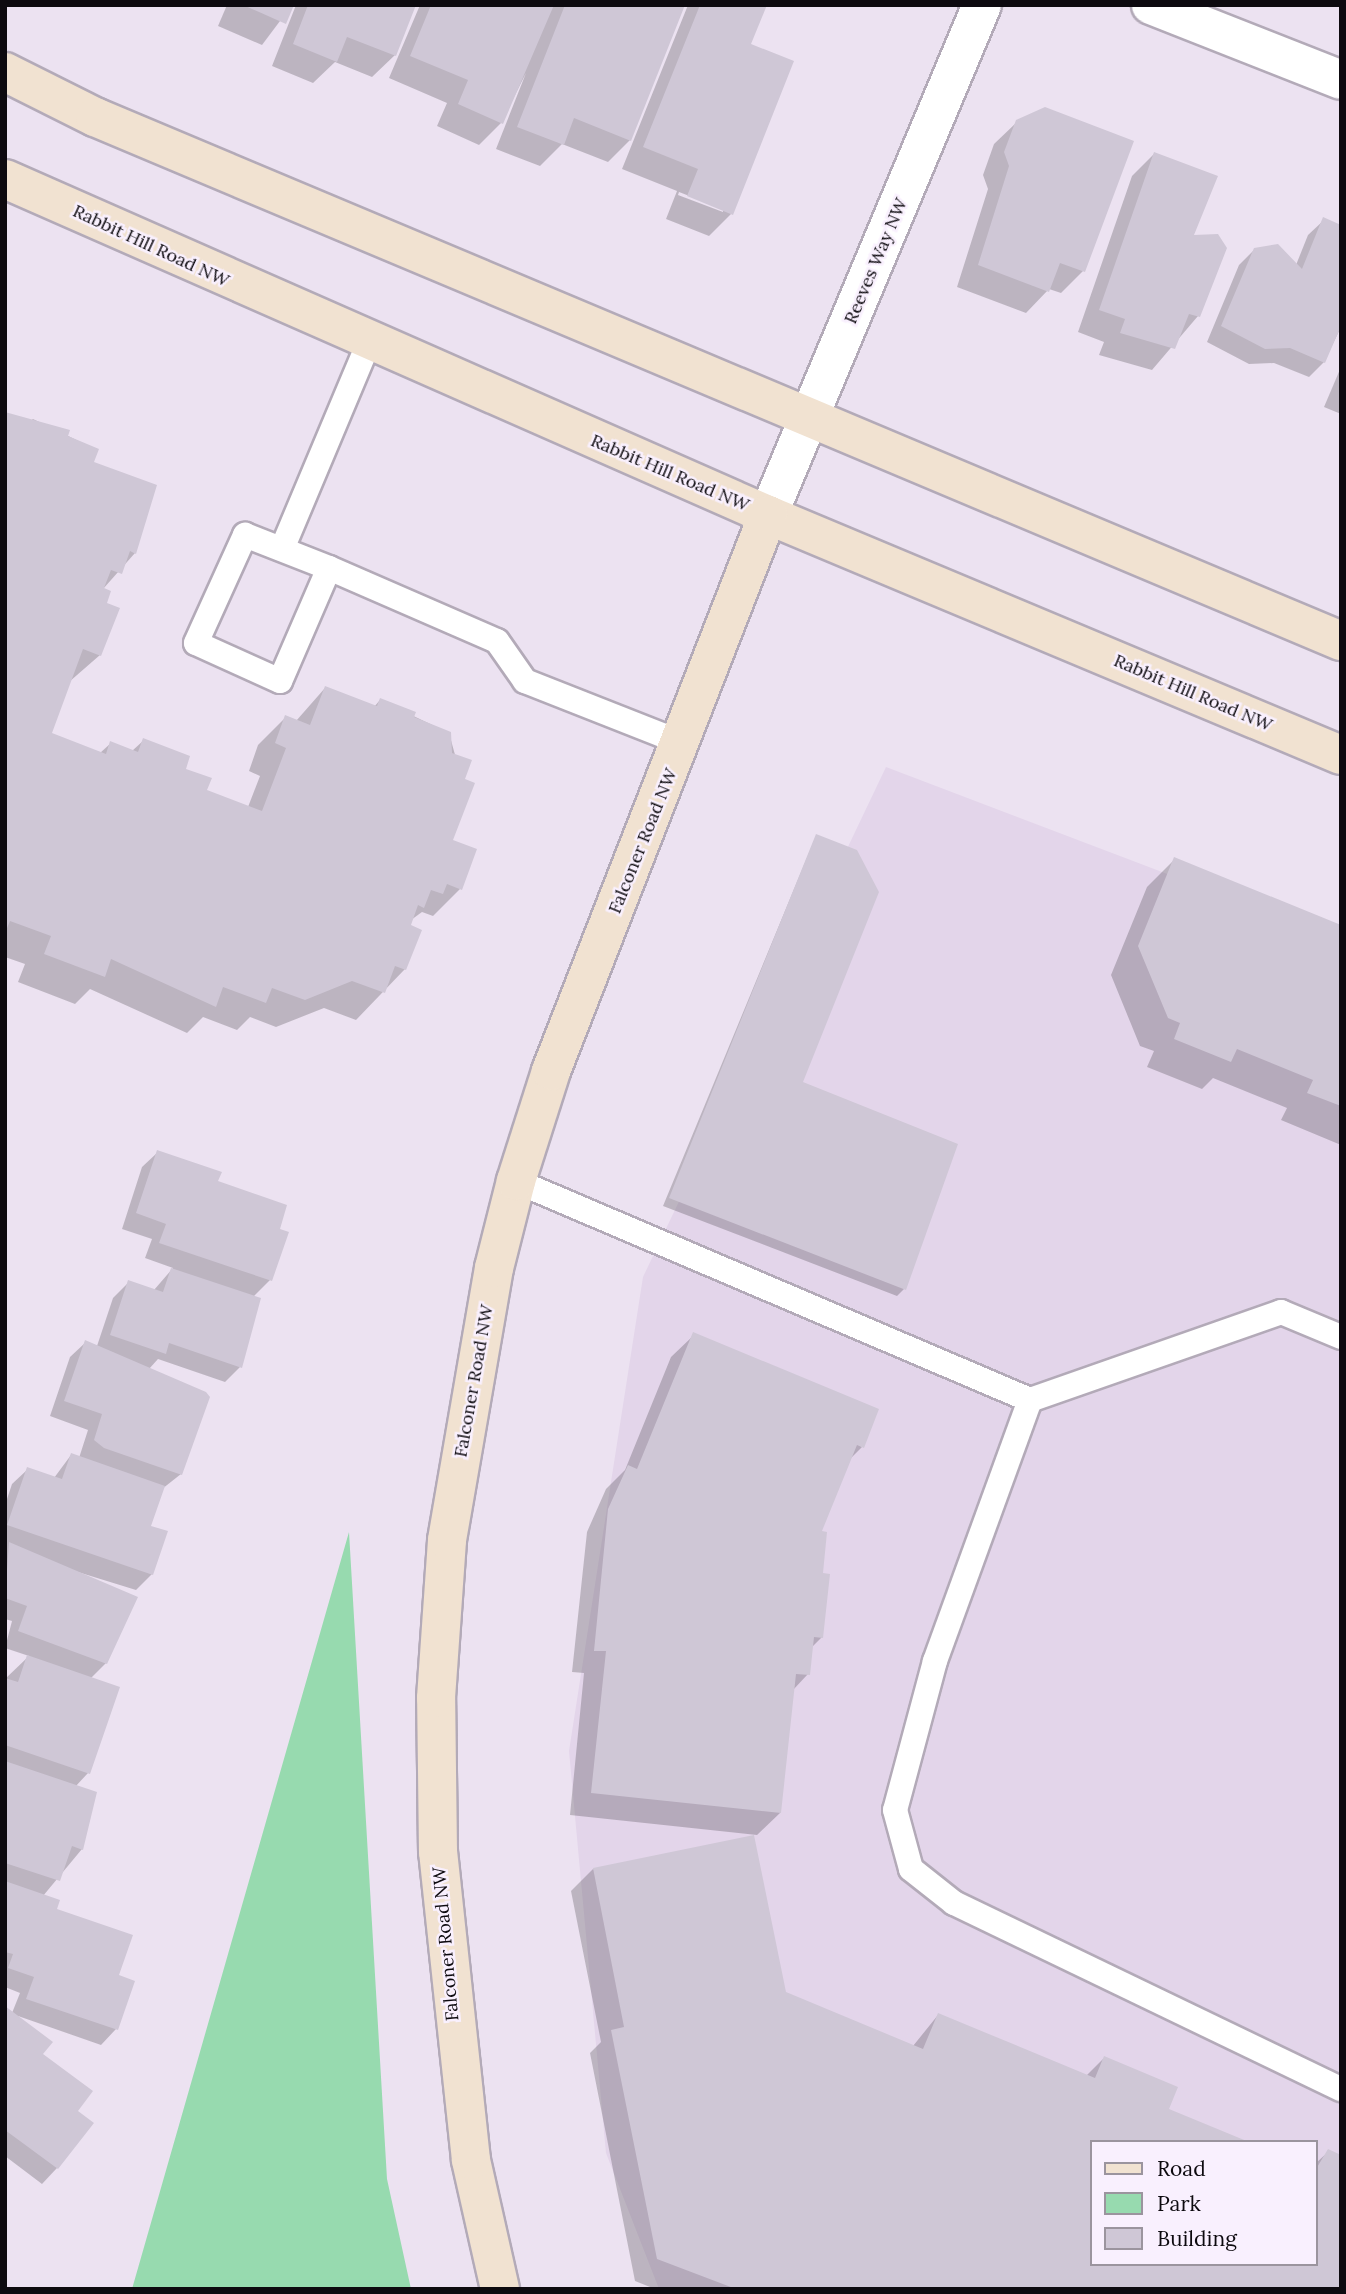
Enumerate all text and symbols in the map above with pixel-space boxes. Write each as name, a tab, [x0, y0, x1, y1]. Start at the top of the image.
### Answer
street label: Reeves Way NW	[840, 195, 912, 327]
street label: Rabbit Hill Road NW	[69, 200, 233, 292]
street label: Rabbit Hill Road NW	[587, 430, 753, 516]
street label: Rabbit Hill Road NW	[1110, 650, 1276, 736]
street label: Falconer Road NW	[604, 765, 682, 917]
street label: Falconer Road NW	[450, 1303, 498, 1459]
street label: Falconer Road NW	[429, 1866, 463, 2022]
legend	[1090, 2140, 1318, 2266]
text: Road	[1157, 2155, 1206, 2182]
text: Park	[1157, 2190, 1201, 2217]
text: Building	[1157, 2225, 1237, 2252]

